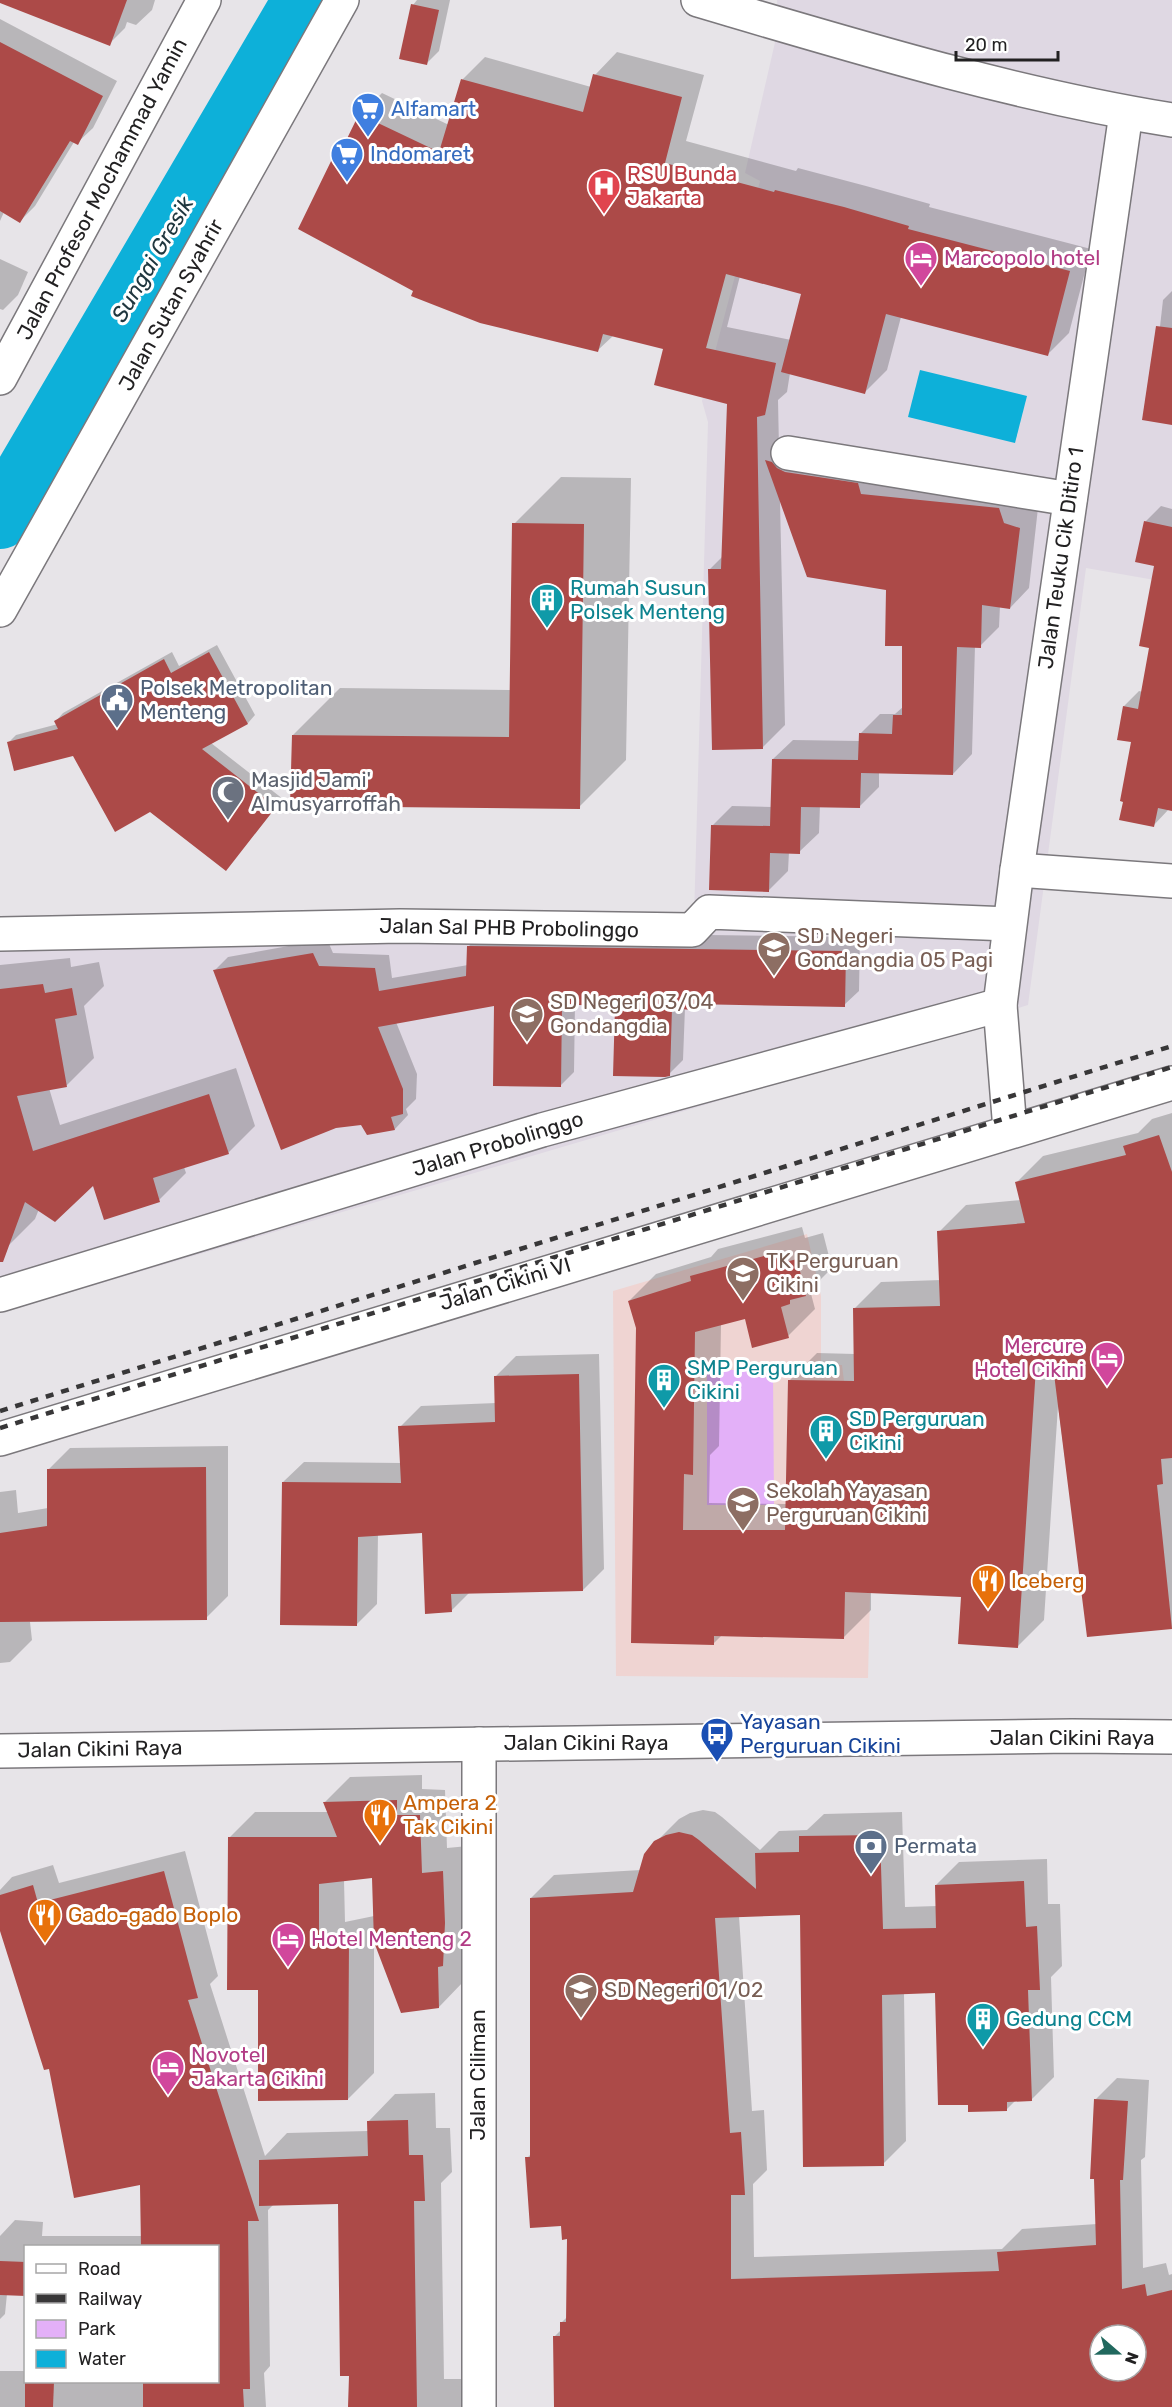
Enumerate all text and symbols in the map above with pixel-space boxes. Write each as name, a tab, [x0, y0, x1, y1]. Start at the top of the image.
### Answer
scale bar	[956, 24, 1058, 62]
street label: Jalan Profesor Mochammad Yamin	[11, 34, 192, 344]
text: 20 m	[965, 34, 1007, 56]
supermarket icon: Alfamart	[350, 91, 386, 138]
place label: Alfamart	[391, 96, 476, 121]
supermarket icon: Indomaret	[329, 136, 365, 183]
place label: Indomaret	[370, 141, 471, 166]
place label: RSU Bunda Jakarta	[627, 161, 737, 210]
hospital icon: RSU Bunda Jakarta	[586, 168, 622, 215]
water label: Sungai Gresik	[106, 191, 200, 327]
street label: Jalan Sutan Syahrir	[113, 215, 228, 395]
hotel icon: Marcopolo hotel	[903, 240, 939, 287]
place label: Marcopolo hotel	[944, 245, 1100, 270]
street label: Jalan Teuku Cik Ditiro 1	[1033, 445, 1088, 670]
place label: Rumah Susun Polsek Menteng	[570, 575, 725, 624]
building icon: Rumah Susun Polsek Menteng	[529, 582, 565, 629]
place label: Polsek Metropolitan Menteng	[140, 675, 332, 724]
public building icon: Polsek Metropolitan Menteng	[99, 682, 135, 729]
place label: Masjid Jami' Almusyarroffah	[251, 767, 401, 816]
mosque icon: Masjid Jami' Almusyarroffah	[210, 774, 246, 821]
street label: Jalan Sal PHB Probolinggo	[379, 913, 639, 942]
place label: SD Negeri Gondangdia 05 Pagi	[797, 923, 993, 972]
school or university icon: SD Negeri Gondangdia 05 Pagi	[756, 930, 792, 977]
place label: SD Negeri 03/04 Gondangdia	[550, 989, 714, 1038]
school or university icon: SD Negeri 03/04 Gondangdia	[509, 996, 545, 1043]
street label: Jalan Probolinggo	[409, 1106, 586, 1181]
place label: TK Perguruan Cikini	[766, 1248, 899, 1297]
street label: Jalan Cikini VI	[436, 1252, 574, 1315]
school or university icon: TK Perguruan Cikini	[725, 1255, 761, 1302]
place label: Mercure Hotel Cikini	[974, 1333, 1084, 1382]
hotel icon: Mercure Hotel Cikini	[1089, 1340, 1125, 1387]
place label: SMP Perguruan Cikini	[687, 1355, 838, 1404]
building icon: SMP Perguruan Cikini	[646, 1362, 682, 1409]
place label: SD Perguruan Cikini	[849, 1406, 985, 1455]
building icon: SD Perguruan Cikini	[808, 1413, 844, 1460]
place label: Sekolah Yayasan Perguruan Cikini	[766, 1478, 928, 1527]
school or university icon: Sekolah Yayasan Perguruan Cikini	[725, 1485, 761, 1532]
restaurant icon: Iceberg	[970, 1563, 1006, 1610]
place label: Iceberg	[1011, 1568, 1085, 1593]
place label: Yayasan Perguruan Cikini	[740, 1709, 901, 1758]
bus stop icon: Yayasan Perguruan Cikini	[699, 1716, 735, 1763]
street label: Jalan Cikini Raya	[989, 1725, 1155, 1750]
street label: Jalan Cikini Raya	[503, 1730, 669, 1755]
street label: Jalan Cikini Raya	[17, 1735, 183, 1762]
place label: Ampera 2 Tak Cikini	[403, 1790, 497, 1839]
restaurant icon: Ampera 2 Tak Cikini	[362, 1797, 398, 1844]
bank icon: Permata	[853, 1828, 889, 1875]
place label: Permata	[894, 1833, 977, 1858]
restaurant icon: Gado-gado Boplo	[27, 1897, 63, 1944]
place label: Gado-gado Boplo	[68, 1902, 238, 1927]
hotel icon: Hotel Menteng 2	[270, 1921, 306, 1968]
place label: Hotel Menteng 2	[311, 1926, 472, 1951]
school or university icon: SD Negeri 01/02	[563, 1972, 599, 2019]
place label: SD Negeri 01/02	[604, 1977, 763, 2002]
building icon: Gedung CCM	[965, 2001, 1001, 2048]
place label: Gedung CCM	[1006, 2006, 1132, 2031]
street label: Jalan Ciliman	[465, 2009, 490, 2141]
place label: Novotel Jakarta Cikini	[191, 2042, 324, 2091]
hotel icon: Novotel Jakarta Cikini	[150, 2049, 186, 2096]
legend	[24, 2245, 219, 2383]
text: Road	[78, 2258, 121, 2280]
text: Railway	[78, 2288, 142, 2310]
text: Park	[78, 2318, 116, 2340]
north arrow	[1088, 2323, 1148, 2383]
text: Water	[78, 2348, 126, 2370]
text: N	[1121, 2349, 1143, 2367]

